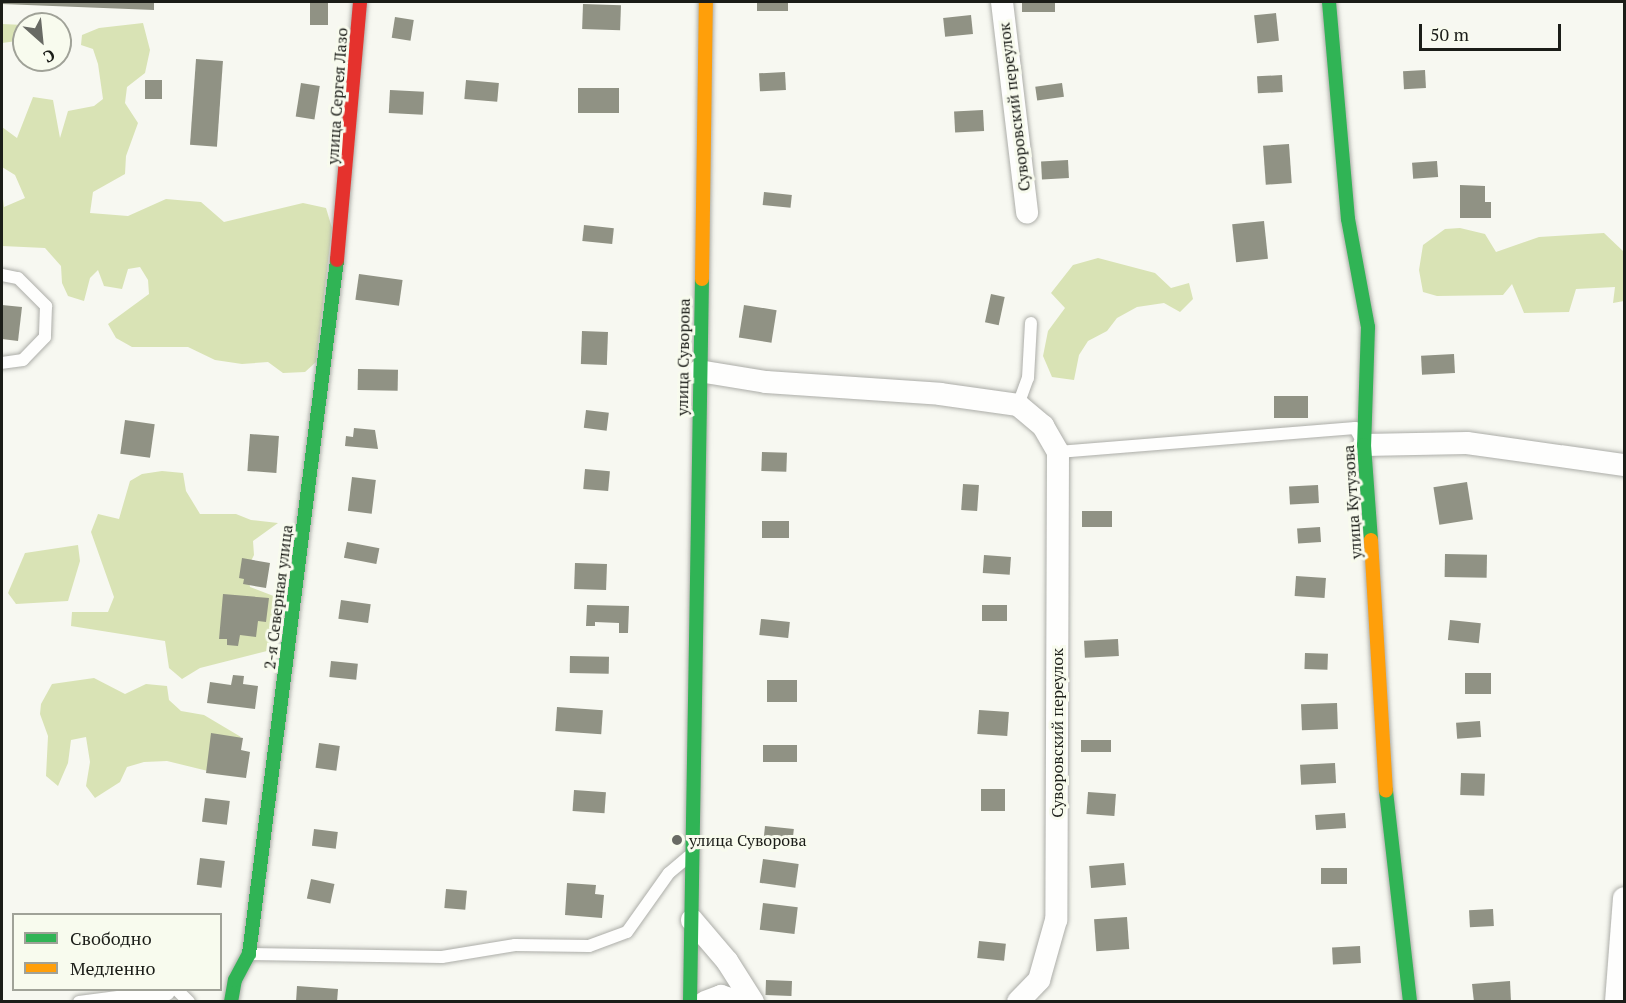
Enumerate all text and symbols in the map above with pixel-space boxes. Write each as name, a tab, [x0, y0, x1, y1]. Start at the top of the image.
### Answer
north arrow	[12, 12, 72, 72]
scale bar	[1422, 12, 1564, 50]
street label: Суворовский переулок	[994, 22, 1034, 192]
text: 50 m	[1430, 22, 1469, 46]
street label: улица Сергея Лазо	[323, 27, 351, 165]
text: С	[40, 44, 59, 68]
street label: улица Суворова	[672, 298, 694, 416]
street label: улица Кутузова	[1338, 444, 1366, 560]
street label: 2-я Северная улица	[260, 524, 296, 670]
street label: Суворовский переулок	[1047, 648, 1067, 818]
place label: улица Суворова	[689, 830, 807, 850]
marker: улица Суворова	[670, 833, 684, 847]
legend	[12, 913, 222, 991]
text: Свободно	[70, 926, 152, 950]
text: Медленно	[70, 956, 156, 980]

